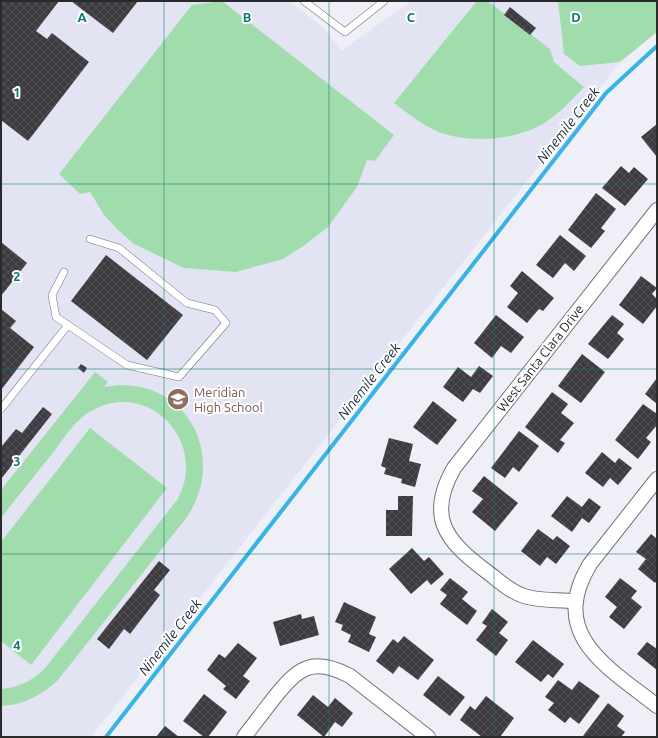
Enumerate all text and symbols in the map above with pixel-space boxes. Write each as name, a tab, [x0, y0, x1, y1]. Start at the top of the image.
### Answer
text: A	[77, 10, 87, 24]
text: B	[243, 10, 252, 24]
text: C	[407, 10, 416, 24]
text: D	[571, 10, 581, 24]
water label: Ninemile Creek	[533, 83, 603, 166]
text: 1	[13, 85, 21, 99]
text: 2	[13, 269, 21, 283]
street label: West Santa Clara Drive	[494, 302, 586, 414]
water label: Ninemile Creek	[334, 339, 404, 422]
place label: Meridian High School	[194, 385, 264, 414]
school or university icon: Meridian High School	[165, 386, 191, 412]
text: 3	[13, 454, 21, 468]
water label: Ninemile Creek	[135, 595, 205, 678]
text: 4	[13, 638, 21, 652]

